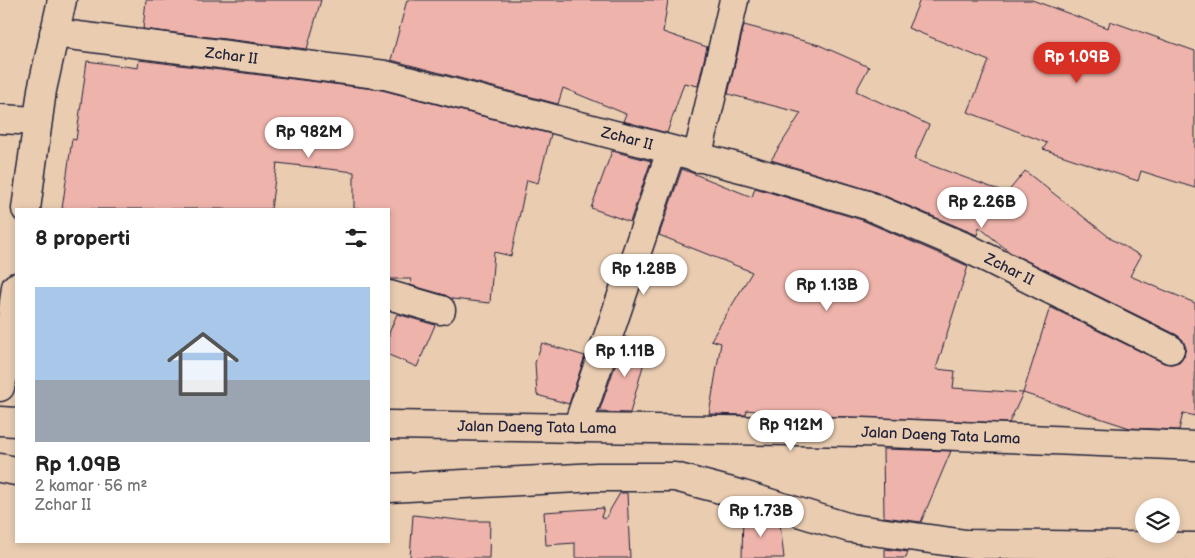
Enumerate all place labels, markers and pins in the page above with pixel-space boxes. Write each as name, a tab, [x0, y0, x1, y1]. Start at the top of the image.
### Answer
pin: Rp 1.09B	[1025, 42, 1129, 84]
pin: Rp 982M	[263, 116, 355, 159]
pin: Rp 2.26B	[930, 186, 1034, 229]
pin: Rp 1.28B	[592, 254, 696, 296]
pin: Rp 1.13B	[775, 270, 879, 312]
pin: Rp 1.11B	[573, 336, 677, 378]
pin: Rp 912M	[745, 410, 837, 452]
pin: Rp 1.73B	[709, 496, 813, 538]

